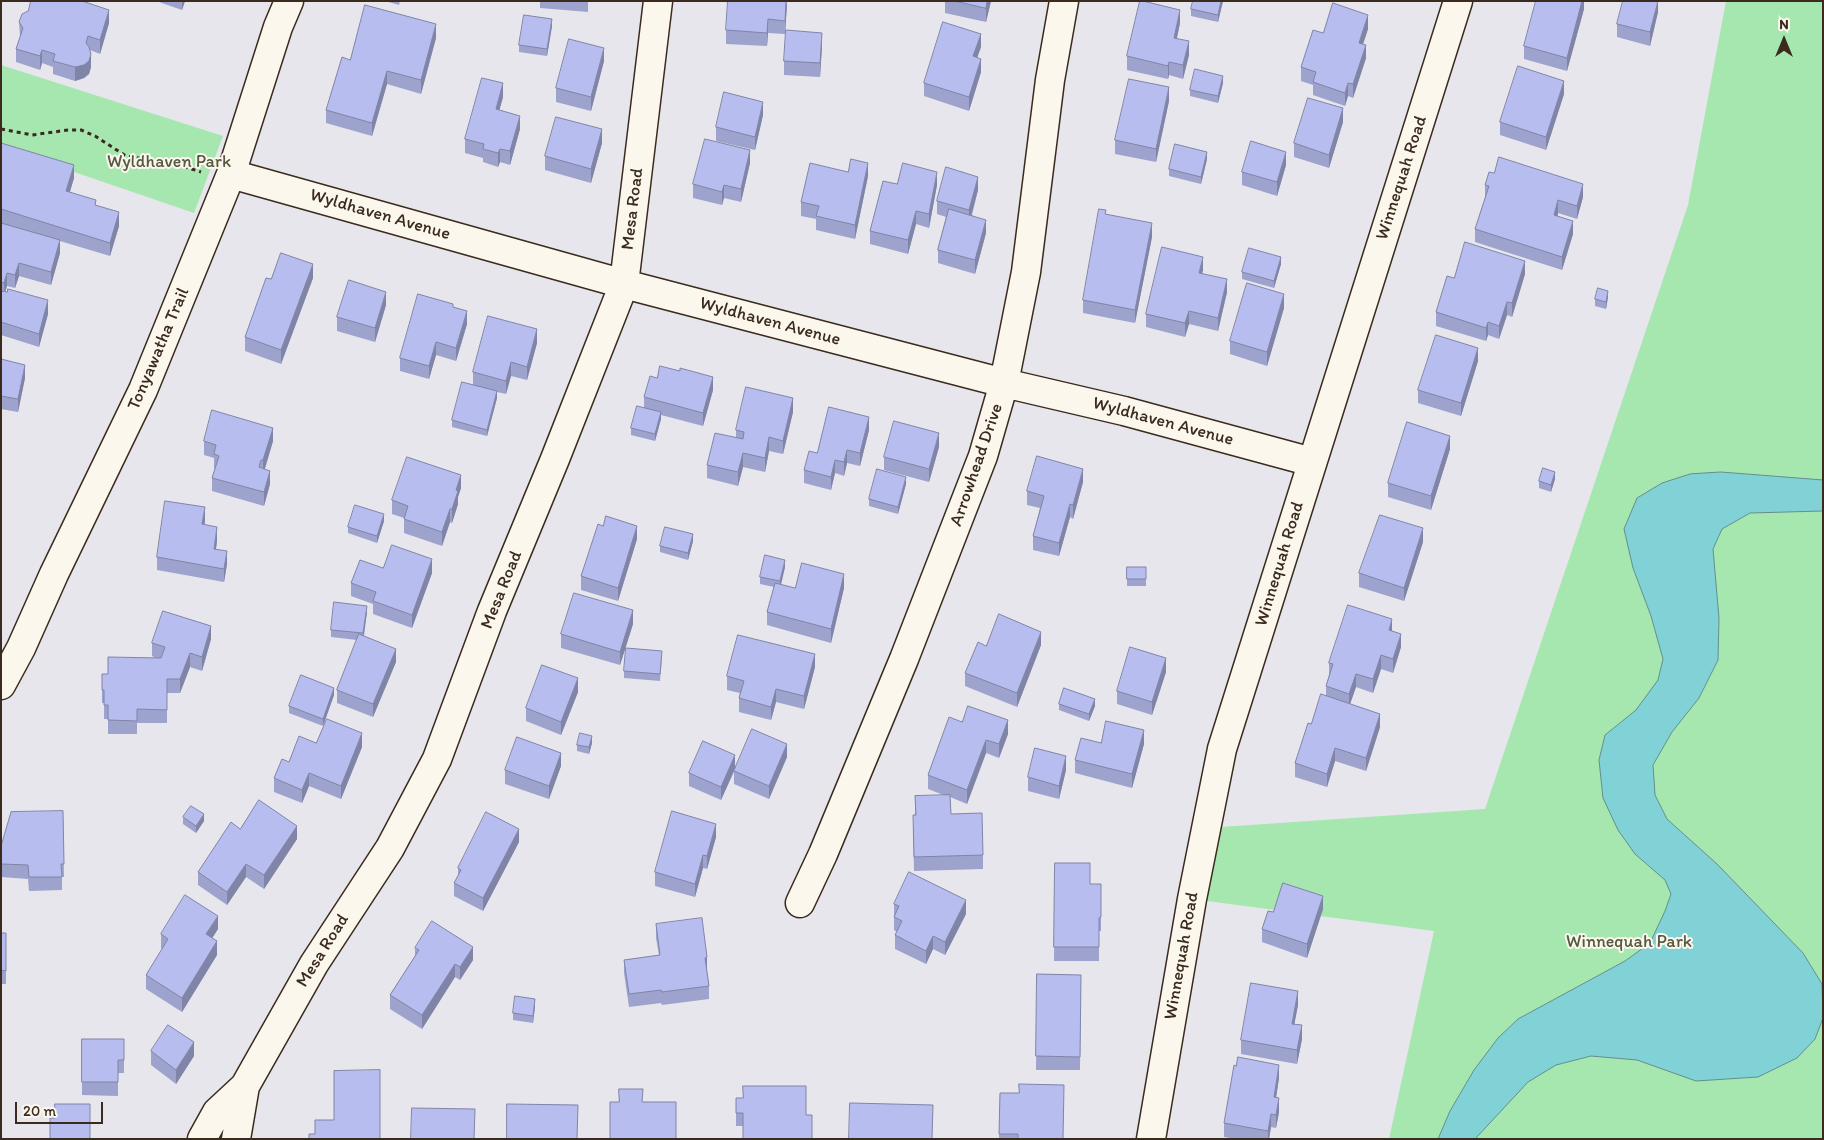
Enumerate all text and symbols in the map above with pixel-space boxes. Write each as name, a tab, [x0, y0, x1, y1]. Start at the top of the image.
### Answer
north arrow	[1759, 15, 1809, 65]
text: N	[1779, 16, 1789, 33]
street label: Winnequah Road	[1372, 113, 1432, 243]
park label: Wyldhaven Park	[107, 151, 231, 173]
street label: Mesa Road	[617, 167, 649, 251]
street label: Wyldhaven Avenue	[307, 185, 453, 245]
street label: Tonyawatha Trail	[123, 284, 195, 414]
street label: Wyldhaven Avenue	[697, 293, 843, 351]
street label: Wyldhaven Avenue	[1090, 393, 1236, 451]
street label: Arrowhead Drive	[946, 401, 1008, 529]
street label: Winnequah Road	[1251, 499, 1309, 629]
street label: Mesa Road	[477, 548, 527, 632]
street label: Winnequah Road	[1160, 890, 1204, 1022]
street label: Mesa Road	[292, 910, 354, 992]
park label: Winnequah Park	[1566, 931, 1692, 953]
scale bar	[18, 1092, 105, 1124]
text: 20 m	[23, 1102, 56, 1120]

